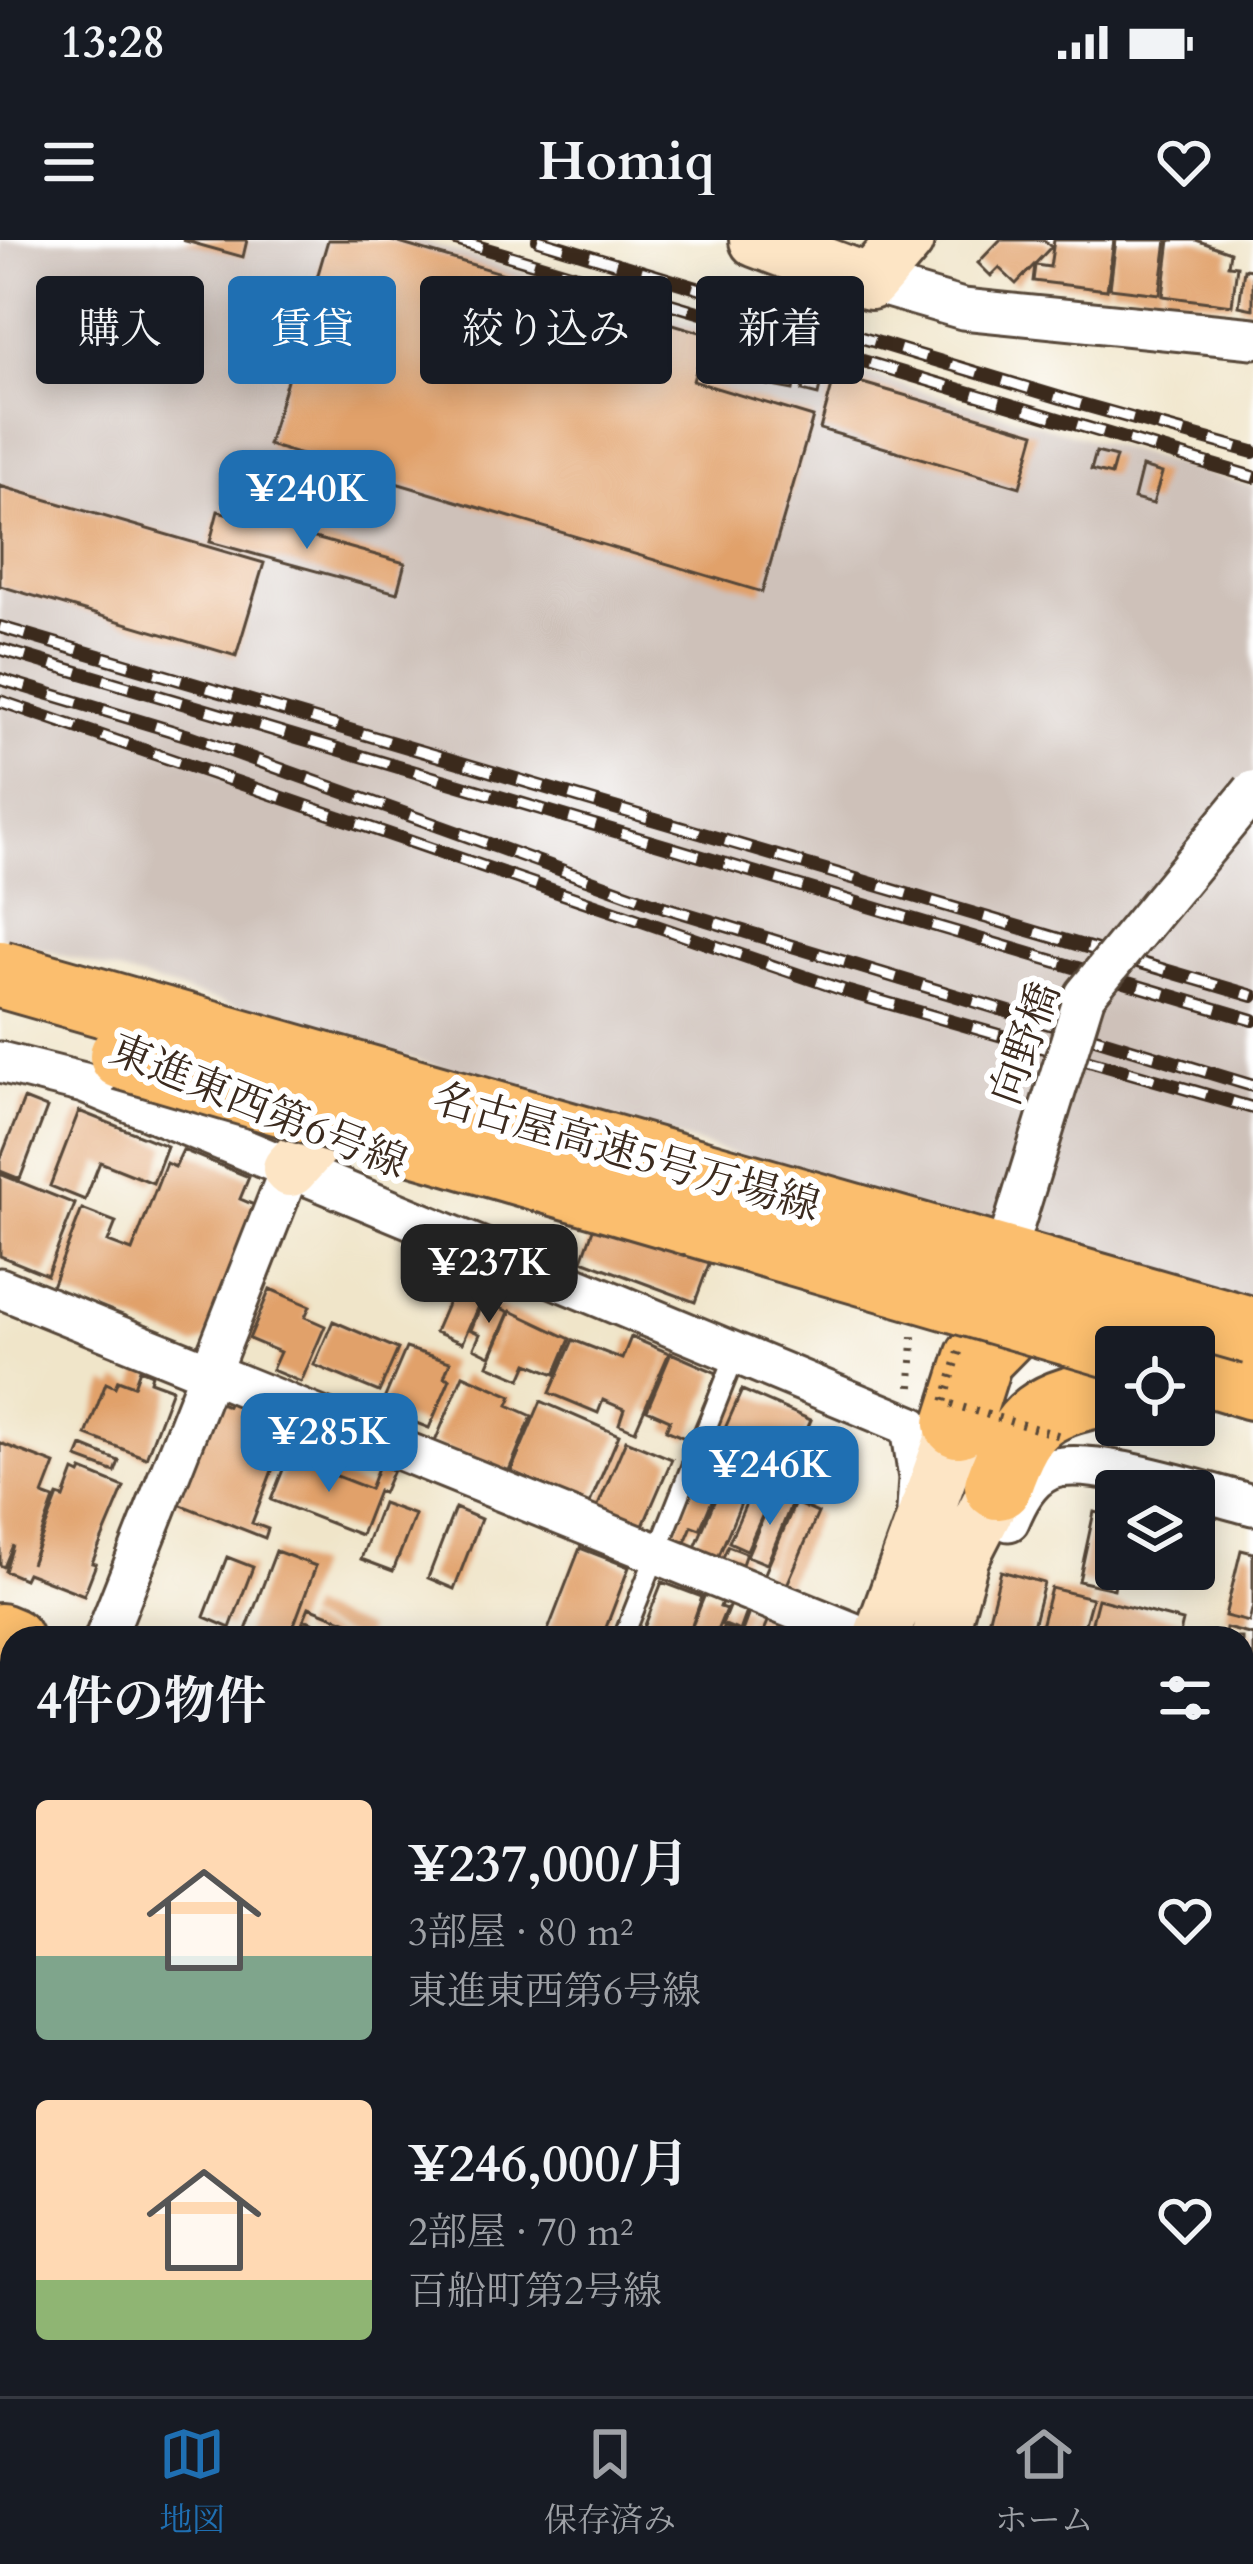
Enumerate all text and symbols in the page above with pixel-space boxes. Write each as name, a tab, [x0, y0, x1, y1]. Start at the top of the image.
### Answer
text: 13:28	[60, 12, 165, 73]
text: Homiq	[538, 126, 715, 199]
icon: menu	[36, 129, 102, 195]
icon: heart	[1151, 129, 1217, 195]
chip: 購入	[36, 276, 204, 384]
chip: 賃貸	[228, 276, 396, 384]
chip: 絞り込み	[420, 276, 672, 384]
chip: 新着	[696, 276, 864, 384]
pin: ¥240K	[223, 450, 391, 552]
text: ¥240K	[246, 462, 368, 515]
street label: 向野橋	[977, 975, 1074, 1112]
street label: 東進東西第6号線	[101, 1021, 415, 1192]
street label: 名古屋高速5号万場線	[427, 1070, 826, 1235]
pin: ¥237K	[405, 1224, 573, 1326]
text: ¥237K	[428, 1236, 550, 1289]
map controls	[1095, 1326, 1215, 1590]
button: locate	[1095, 1326, 1215, 1446]
pin: ¥285K	[245, 1393, 413, 1495]
text: ¥285K	[268, 1405, 390, 1458]
pin: ¥246K	[686, 1426, 854, 1528]
text: ¥246K	[709, 1438, 831, 1491]
button: layers	[1095, 1470, 1215, 1590]
icon: filters	[1152, 1665, 1218, 1731]
text: 4件の物件	[36, 1667, 266, 1737]
text: ¥237,000/月	[408, 1830, 689, 1900]
icon: home	[132, 1848, 276, 1992]
icon: heart	[1152, 1887, 1218, 1953]
text: 3部屋 · 80 m²	[408, 1906, 633, 1959]
text: 東進東西第6号線	[408, 1965, 701, 2018]
text: ¥246,000/月	[408, 2130, 689, 2200]
icon: home	[132, 2148, 276, 2292]
icon: heart	[1152, 2187, 1218, 2253]
text: 2部屋 · 70 m²	[408, 2206, 633, 2259]
text: 百船町第2号線	[408, 2265, 662, 2318]
tab: 地図	[159, 2421, 225, 2543]
tab: 保存済み	[544, 2421, 676, 2543]
tab: ホーム	[995, 2421, 1094, 2543]

